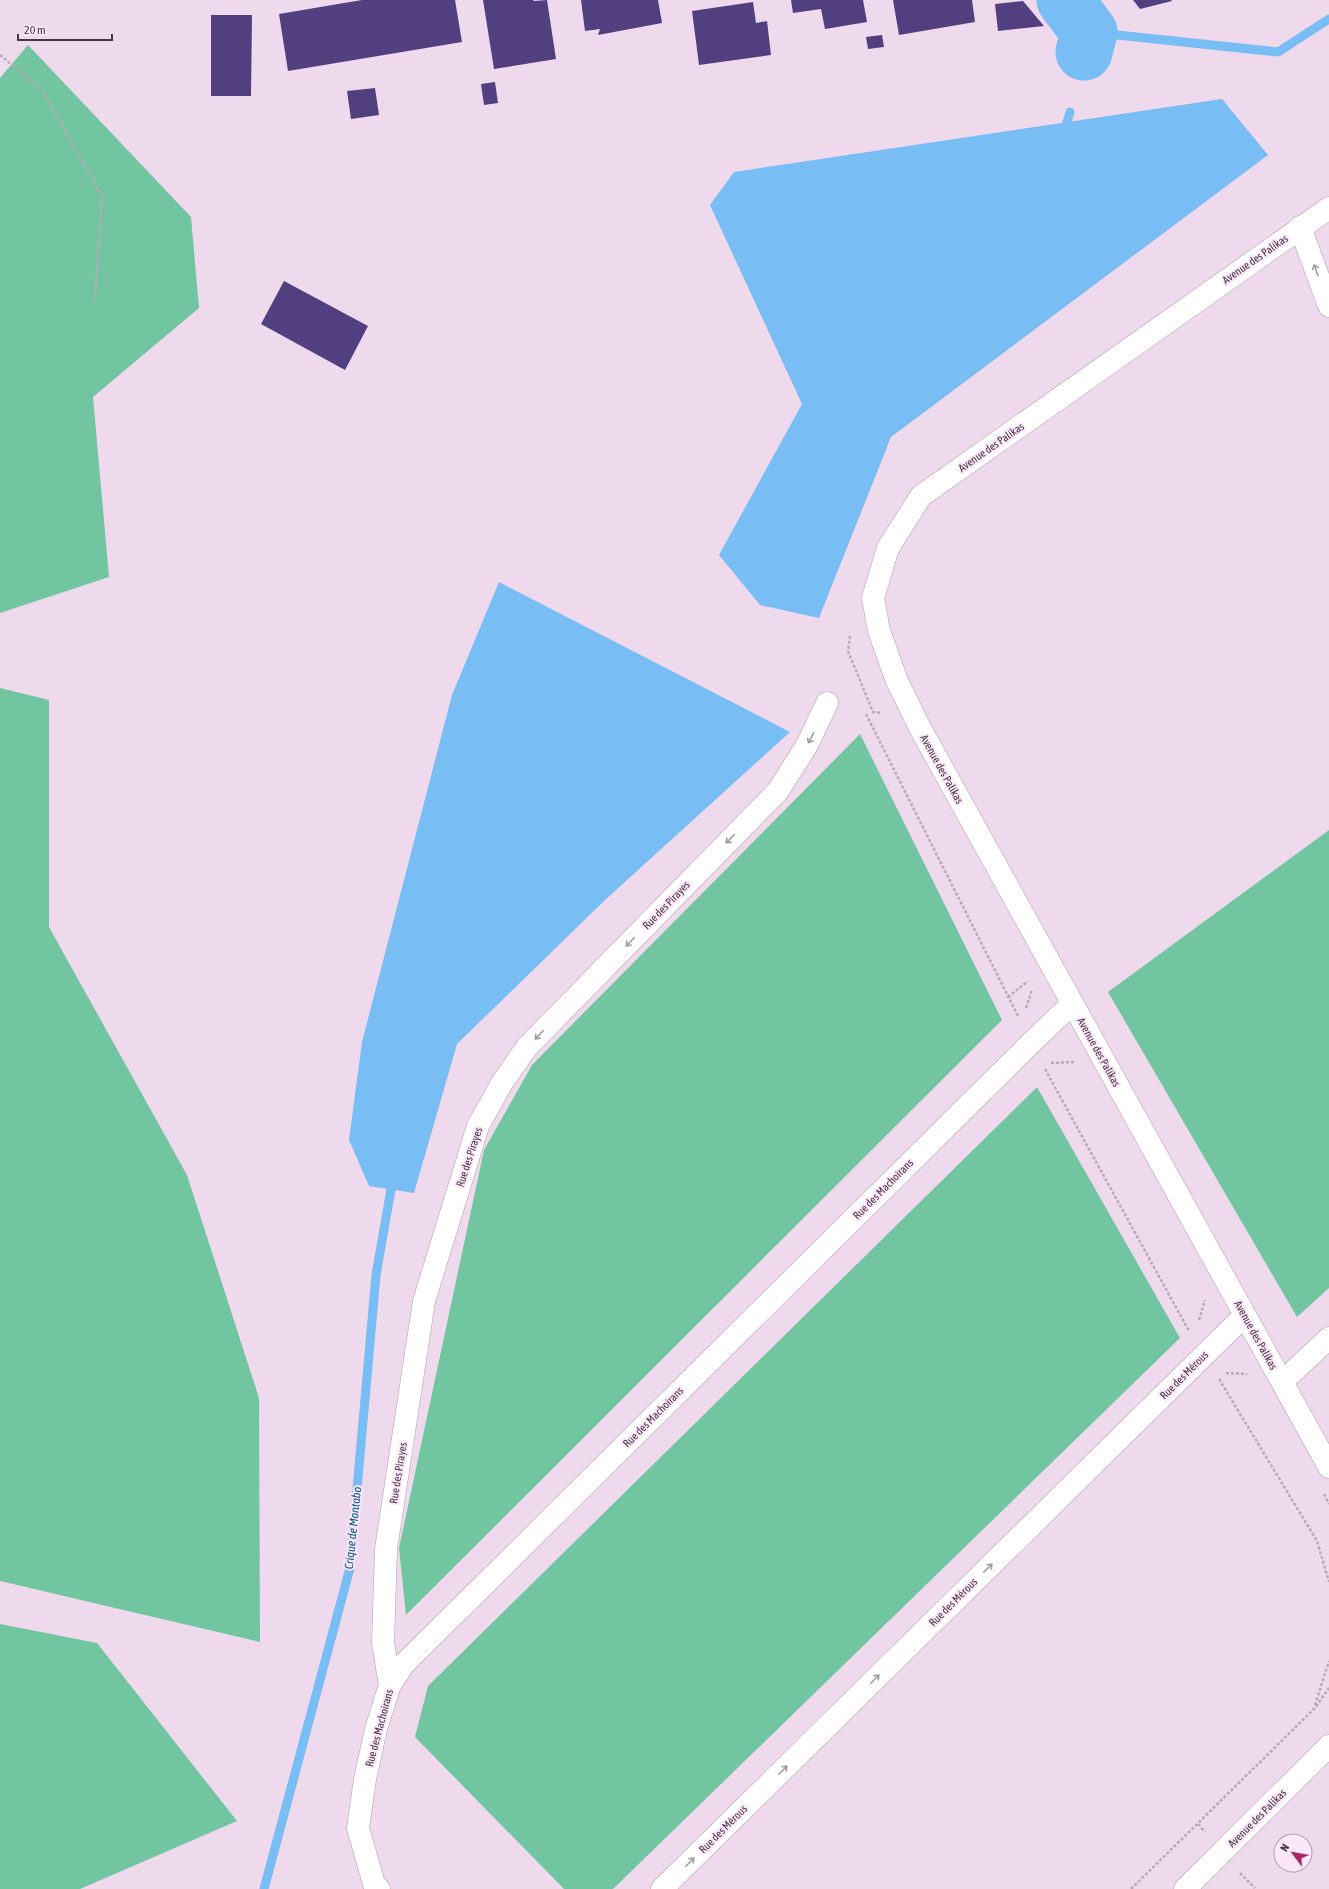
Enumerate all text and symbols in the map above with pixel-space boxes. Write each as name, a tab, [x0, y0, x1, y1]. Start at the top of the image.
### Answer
scale bar	[18, 16, 112, 42]
text: 20 m	[24, 23, 46, 37]
street label: Avenue des Palikas	[1220, 232, 1290, 286]
one-way arrow	[1312, 264, 1320, 276]
street label: Avenue des Palikas	[956, 420, 1026, 474]
one-way arrow	[807, 732, 814, 744]
street label: Avenue des Palikas	[918, 732, 966, 806]
one-way arrow	[725, 834, 735, 844]
street label: Rue des Pirayes	[640, 878, 692, 931]
one-way arrow	[625, 937, 635, 947]
street label: Avenue des Palikas	[1075, 1015, 1123, 1089]
one-way arrow	[534, 1030, 544, 1040]
street label: Rue des Pirayes	[454, 1126, 484, 1188]
street label: Rue des Machoirans	[851, 1156, 916, 1221]
street label: Avenue des Palikas	[1232, 1298, 1280, 1372]
street label: Rue des Mérous	[1158, 1348, 1211, 1401]
street label: Rue des Machoirans	[621, 1384, 686, 1449]
street label: Rue des Pirayes	[387, 1441, 409, 1505]
water label: Crique de Montabo	[342, 1486, 364, 1570]
one-way arrow	[983, 1563, 993, 1573]
street label: Rue des Mérous	[927, 1575, 980, 1628]
one-way arrow	[870, 1674, 880, 1684]
street label: Rue des Machoirans	[363, 1688, 395, 1768]
one-way arrow	[778, 1765, 788, 1775]
street label: Avenue des Palikas	[1225, 1786, 1289, 1850]
street label: Rue des Mérous	[697, 1802, 750, 1855]
north arrow	[1273, 1833, 1313, 1873]
text: N	[1278, 1842, 1291, 1854]
one-way arrow	[685, 1857, 695, 1867]

